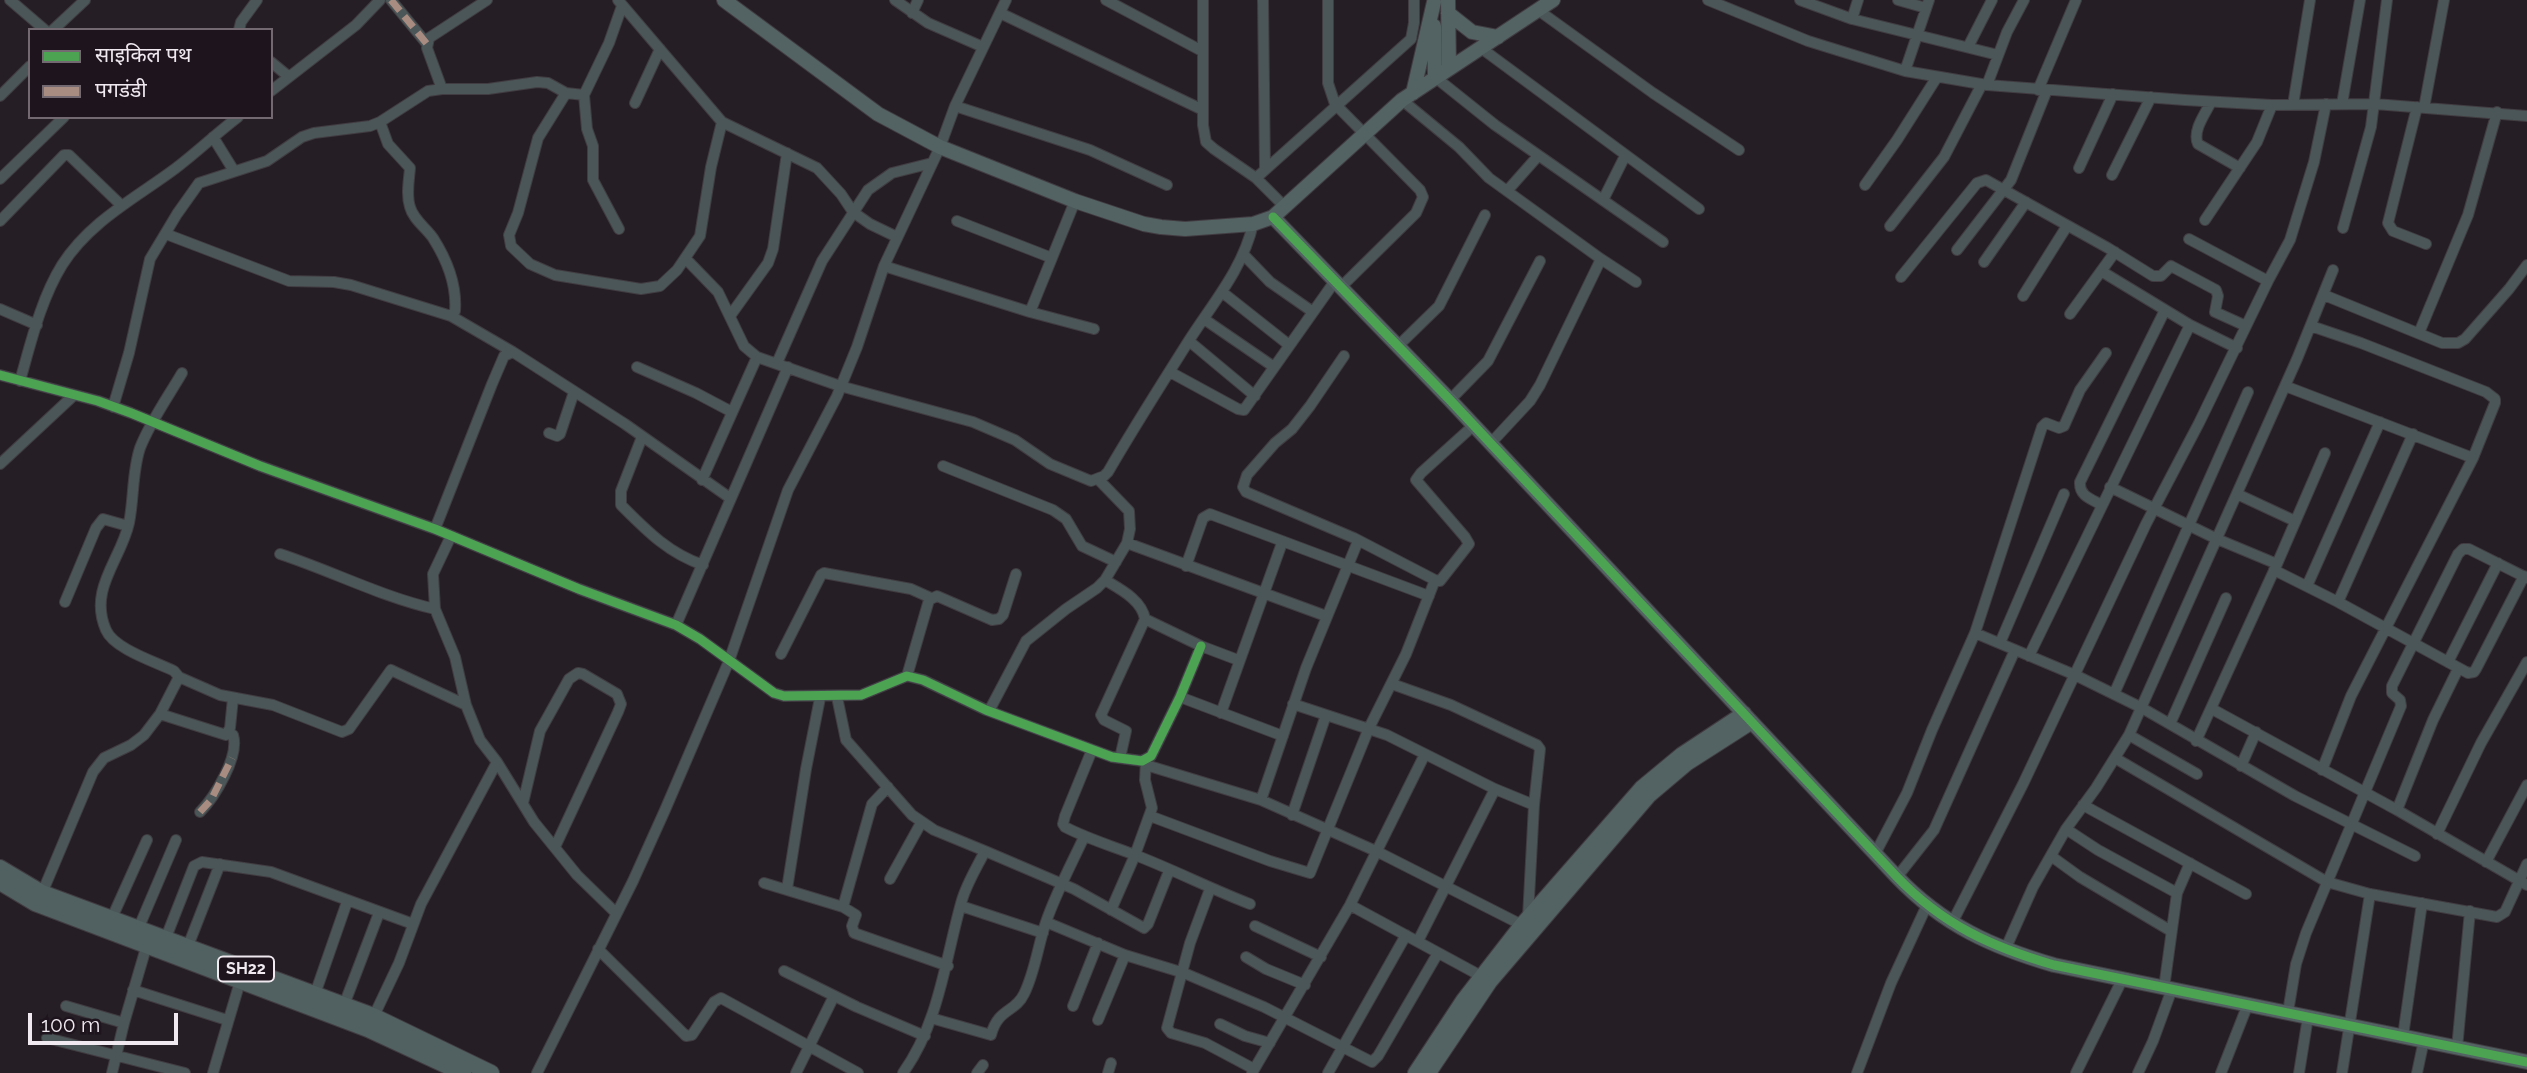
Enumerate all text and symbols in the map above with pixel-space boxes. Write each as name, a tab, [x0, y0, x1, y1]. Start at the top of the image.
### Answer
legend	[28, 28, 273, 119]
text: साइकिल पथ	[95, 42, 191, 67]
text: पगडंडी	[95, 77, 147, 102]
road number: SH22	[218, 956, 274, 981]
scale bar	[32, 1000, 182, 1044]
text: 100 m	[41, 1012, 100, 1037]

